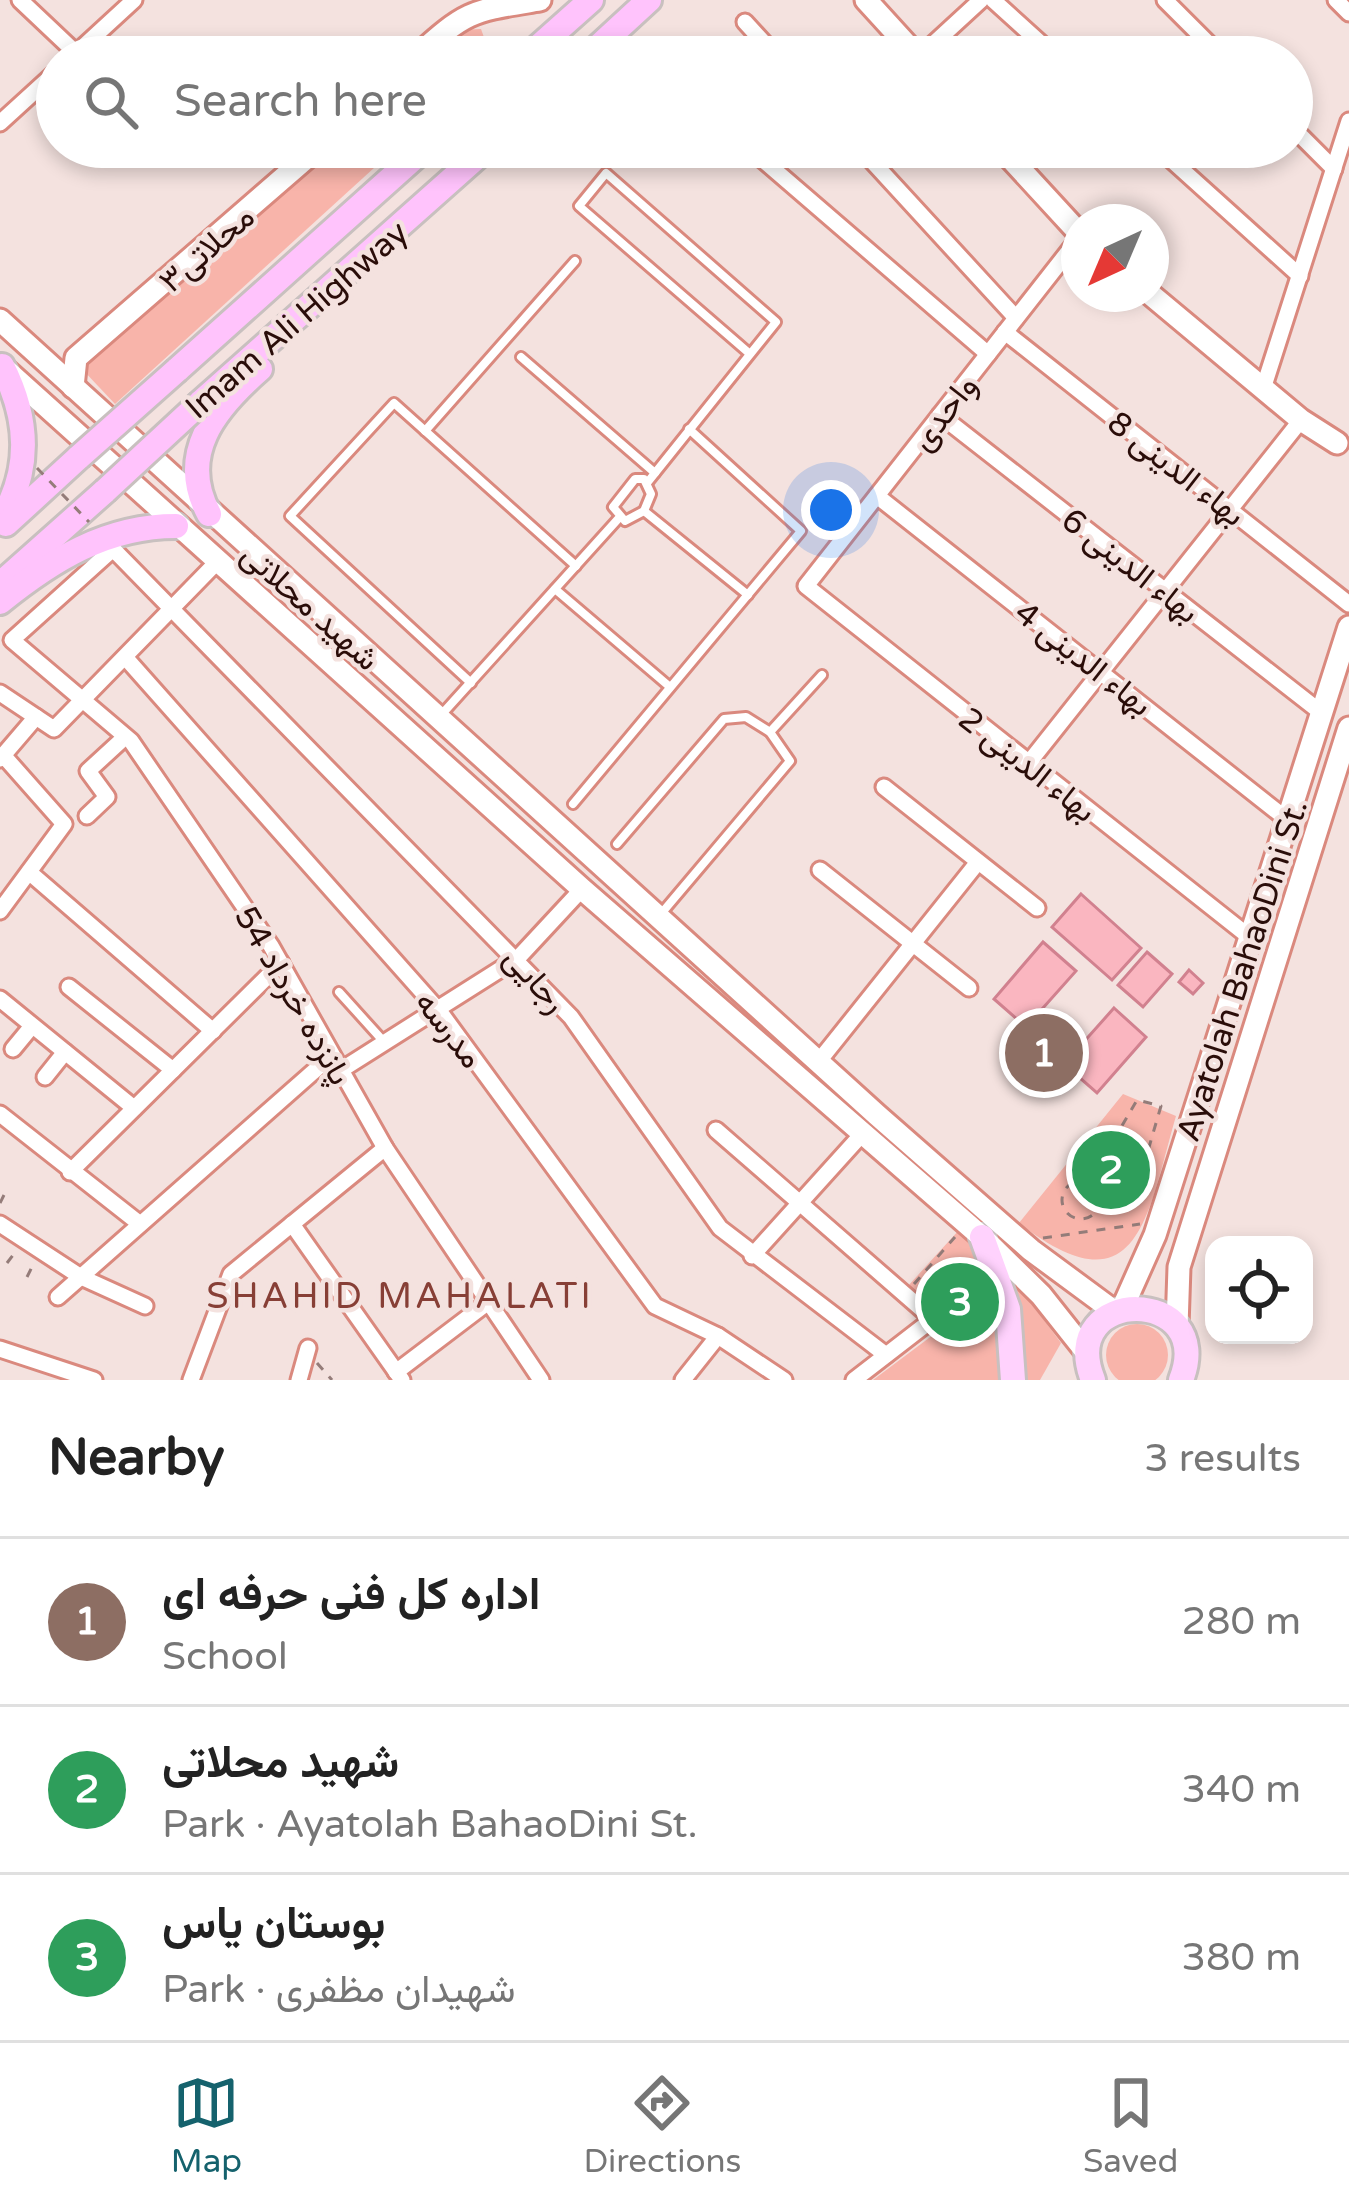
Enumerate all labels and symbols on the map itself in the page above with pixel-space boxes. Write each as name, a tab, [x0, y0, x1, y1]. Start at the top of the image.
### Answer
street label: محلاتی۳	[151, 197, 263, 301]
north arrow	[1061, 204, 1169, 312]
street label: Imam Ali Highway	[178, 213, 416, 427]
street label: واحدی	[903, 367, 986, 459]
street label: بهاء الدینی 8	[1100, 403, 1253, 535]
your location	[801, 480, 861, 540]
street label: بهاء الدینی 6	[1054, 500, 1207, 632]
street label: شهید محلاتی	[233, 535, 387, 679]
street label: بهاء الدینی 4	[1007, 593, 1160, 725]
street label: بهاء الدینی 2	[951, 699, 1104, 831]
street label: Ayatolah BahaoDini St.	[1169, 795, 1316, 1146]
street label: پانزده خرداد 54	[224, 899, 360, 1093]
street label: رجایی	[495, 939, 575, 1021]
street label: مدرسه	[407, 984, 491, 1076]
pin: 1	[1005, 1008, 1083, 1098]
pin: 2	[1072, 1125, 1150, 1215]
pin: 3	[921, 1257, 999, 1347]
district label: SHAHID MAHALATI	[206, 1275, 594, 1318]

